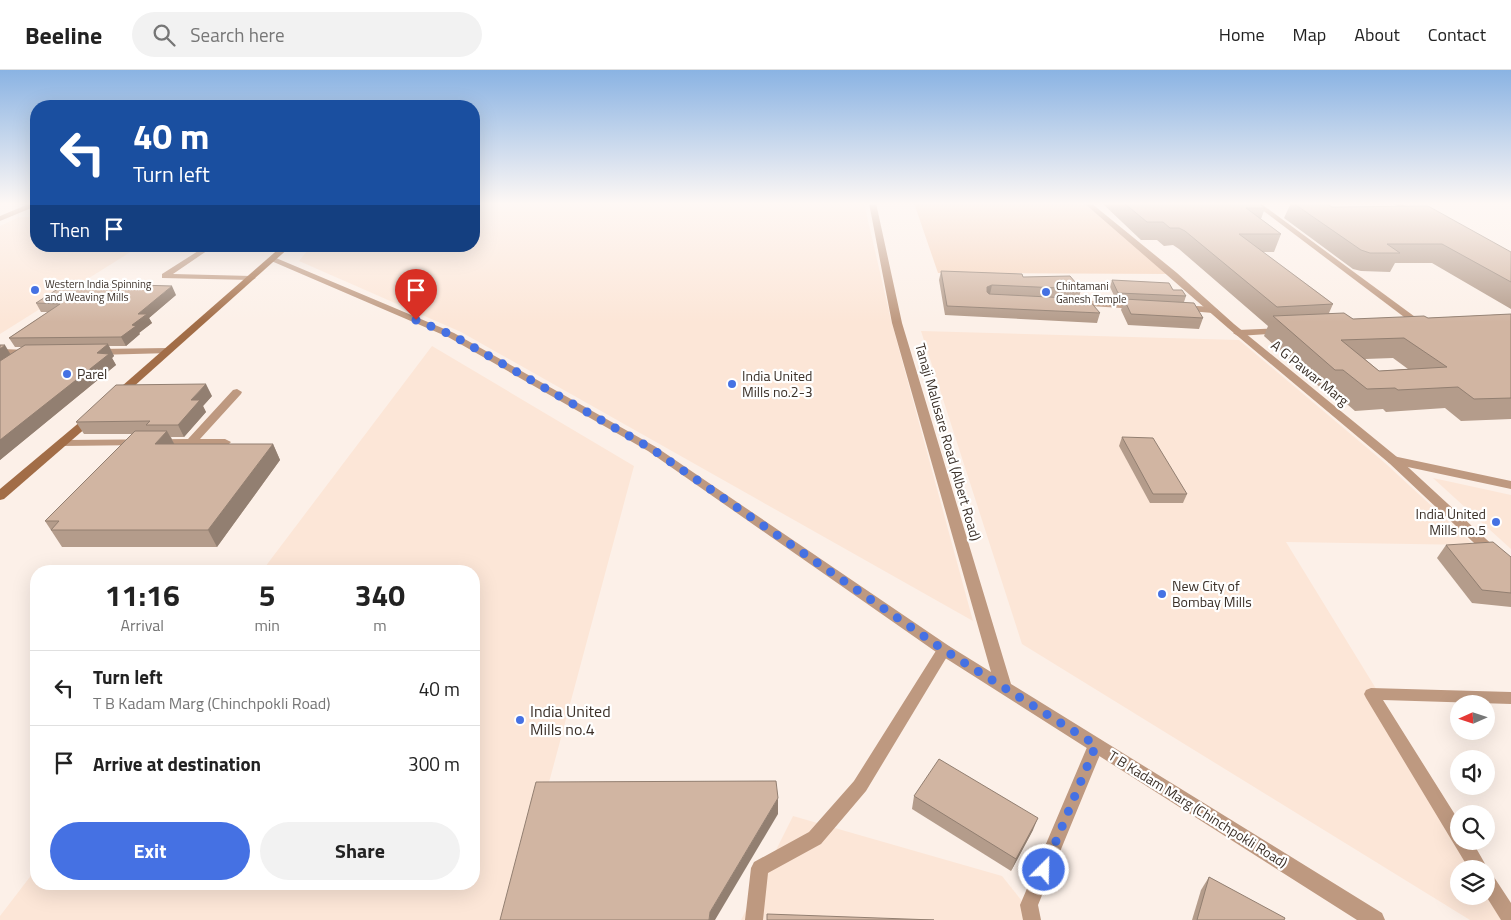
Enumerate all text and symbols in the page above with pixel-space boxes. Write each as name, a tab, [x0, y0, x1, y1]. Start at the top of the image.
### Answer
search box	[132, 12, 482, 57]
text: Beeline	[25, 17, 102, 53]
text: Search here	[190, 20, 285, 49]
icon: search	[150, 21, 178, 49]
text: Home	[1219, 21, 1265, 48]
text: Map	[1293, 21, 1326, 48]
text: About	[1354, 21, 1400, 48]
text: Contact	[1428, 21, 1486, 48]
text: 40 m	[133, 109, 209, 163]
icon: left	[50, 120, 115, 185]
text: Turn left	[133, 157, 210, 191]
text: Then	[50, 215, 90, 244]
icon: arrive	[100, 215, 128, 243]
pin	[395, 269, 437, 320]
place label: Western India Spinning and Weaving Mills	[45, 276, 152, 305]
icon: arrive	[402, 276, 430, 304]
place label: Chintamani Ganesh Temple	[1056, 278, 1127, 307]
marker: Western India Spinning and Weaving Mills	[29, 284, 41, 296]
marker: Chintamani Ganesh Temple	[1040, 286, 1052, 298]
street label: A G Pawar Marg	[1267, 335, 1354, 411]
street label: Tanaji Malusare Road (Albert Road)	[910, 341, 987, 543]
place label: Parel	[77, 363, 107, 384]
place label: India United Mills no.2-3	[742, 365, 813, 402]
marker: Parel	[61, 368, 73, 380]
marker: India United Mills no.2-3	[726, 378, 738, 390]
place label: India United Mills no.5	[1415, 503, 1486, 540]
marker: India United Mills no.5	[1490, 516, 1502, 528]
text: 11:16	[105, 572, 180, 618]
text: 5	[259, 572, 276, 618]
text: 340	[355, 572, 405, 618]
place label: New City of Bombay Mills	[1172, 575, 1252, 612]
marker: New City of Bombay Mills	[1156, 588, 1168, 600]
text: Arrival	[121, 613, 164, 637]
text: min	[254, 613, 280, 637]
text: m	[373, 613, 387, 637]
text: Turn left	[93, 662, 163, 691]
icon: left	[50, 674, 78, 702]
text: 40 m	[419, 674, 460, 703]
text: T B Kadam Marg (Chinchpokli Road)	[93, 691, 331, 715]
north arrow	[1450, 695, 1495, 740]
map controls	[1450, 695, 1495, 905]
place label: India United Mills no.4	[530, 699, 611, 741]
marker: India United Mills no.4	[514, 714, 526, 726]
street label: T B Kadam Marg (Chinchpokli Road)	[1105, 745, 1292, 873]
icon: arrive	[50, 749, 78, 777]
text: Arrive at destination	[93, 749, 261, 778]
text: 300 m	[408, 749, 460, 778]
button: sound	[1450, 750, 1495, 795]
button: search	[1450, 805, 1495, 850]
button: Exit	[50, 822, 250, 880]
button: Share	[260, 822, 460, 880]
position arrow	[1017, 843, 1069, 895]
button: layers	[1450, 860, 1495, 905]

